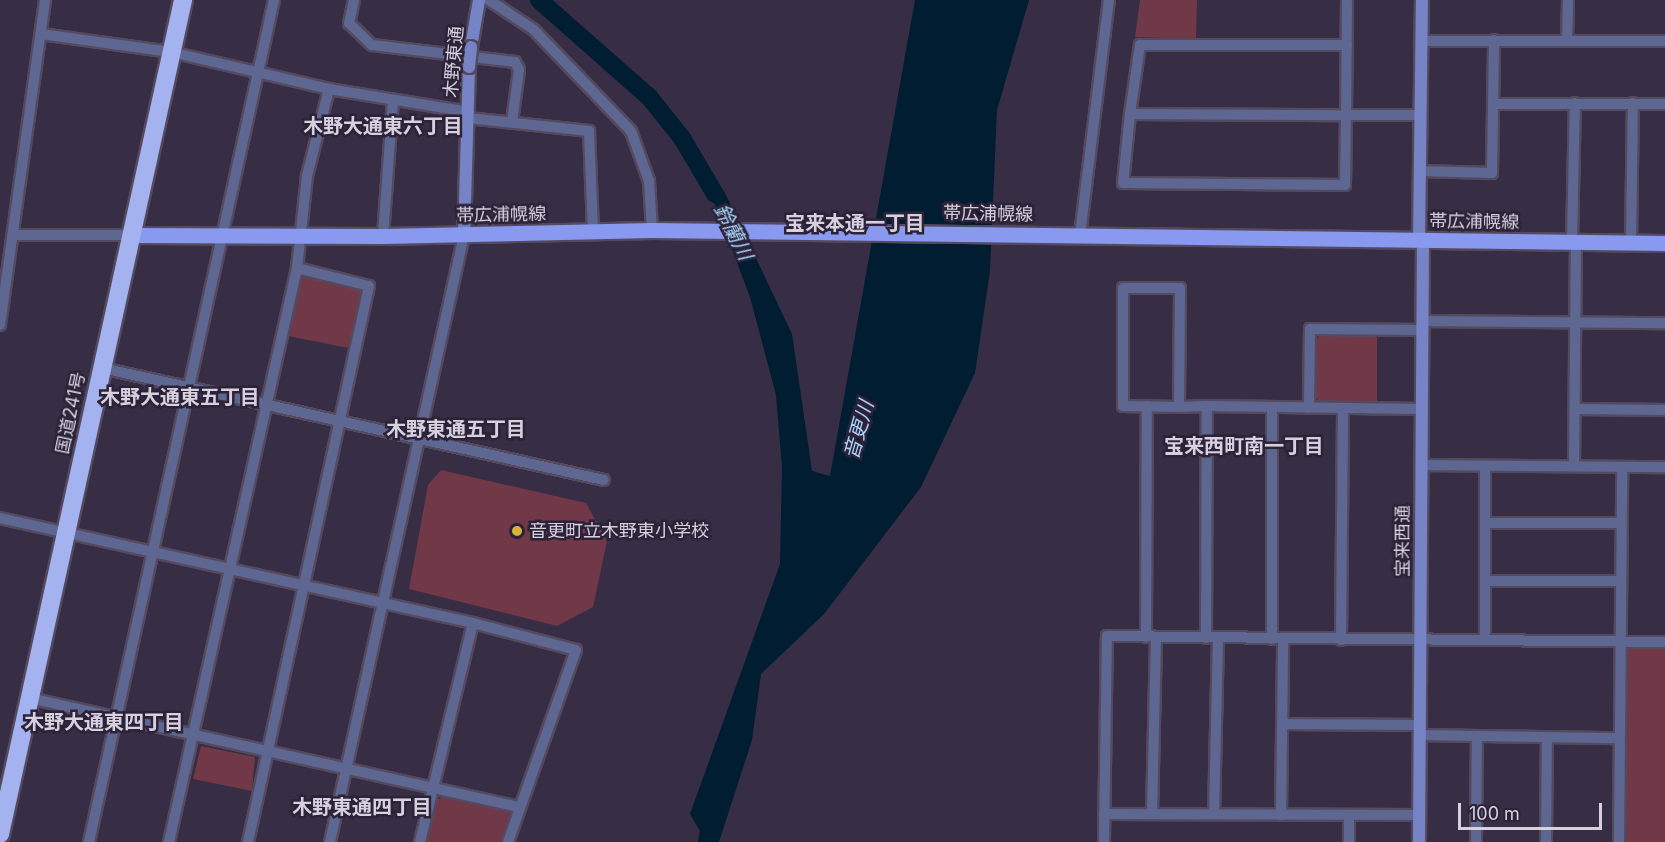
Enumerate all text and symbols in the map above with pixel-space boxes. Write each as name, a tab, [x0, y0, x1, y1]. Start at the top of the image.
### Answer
street label: 木野東通	[440, 25, 468, 99]
district label: 木野大通東六丁目	[303, 114, 463, 138]
water label: 鈴蘭川	[709, 200, 757, 264]
street label: 帯広浦幌線	[943, 202, 1033, 226]
street label: 帯広浦幌線	[456, 203, 546, 227]
street label: 帯広浦幌線	[1429, 210, 1519, 234]
district label: 宝来本通一丁目	[785, 211, 925, 235]
street label: 国道241号	[52, 370, 90, 456]
district label: 木野大通東五丁目	[100, 385, 260, 409]
water label: 音更川	[839, 398, 879, 462]
district label: 木野東通五丁目	[386, 417, 526, 441]
district label: 宝来西町南一丁目	[1164, 434, 1324, 458]
street label: 宝来西通	[1392, 505, 1414, 577]
place label: 音更町立木野東小学校	[529, 520, 709, 542]
marker: 音更町立木野東小学校	[510, 524, 524, 538]
district label: 木野大通東四丁目	[24, 710, 184, 734]
scale bar	[1461, 791, 1605, 829]
district label: 木野東通四丁目	[292, 795, 432, 819]
text: 100 m	[1469, 803, 1520, 824]

